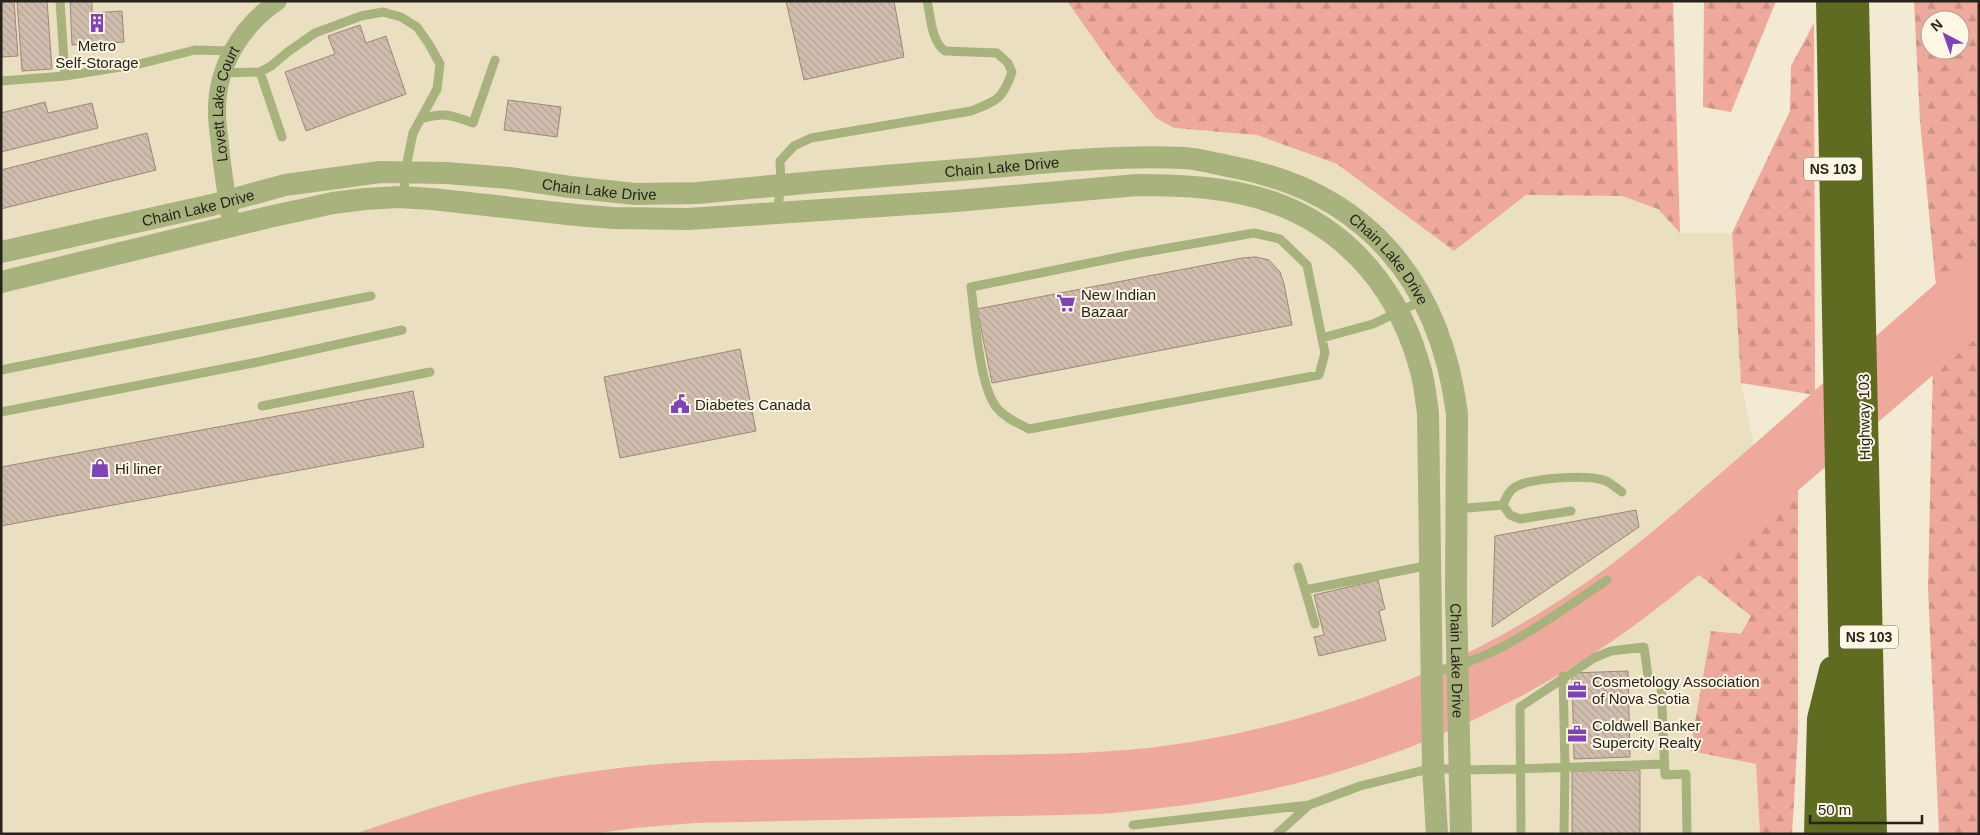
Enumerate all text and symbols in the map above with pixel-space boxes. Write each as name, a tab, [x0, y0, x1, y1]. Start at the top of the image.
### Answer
north arrow	[1920, 10, 1970, 60]
building icon: Metro Self-Storage	[86, 12, 108, 34]
text: N	[1927, 16, 1946, 35]
place label: Metro Self-Storage	[55, 37, 139, 71]
street label: Lovett Lake Court	[208, 42, 242, 163]
street label: Chain Lake Drive	[944, 153, 1060, 180]
road number: NS 103	[1804, 157, 1862, 180]
street label: Chain Lake Drive	[541, 174, 657, 203]
street label: Chain Lake Drive	[140, 185, 256, 229]
street label: Chain Lake Drive	[1346, 209, 1432, 307]
place label: New Indian Bazaar	[1081, 286, 1156, 320]
supermarket icon: New Indian Bazaar	[1055, 292, 1077, 314]
street label: Highway 103	[1855, 373, 1873, 461]
public building icon: Diabetes Canada	[669, 393, 691, 415]
place label: Diabetes Canada	[695, 396, 812, 413]
shop icon: Hi liner	[89, 457, 111, 479]
place label: Hi liner	[115, 460, 162, 477]
street label: Chain Lake Drive	[1448, 603, 1467, 718]
road number: NS 103	[1840, 626, 1898, 649]
place label: Cosmetology Association of Nova Scotia	[1592, 673, 1760, 707]
office icon: Cosmetology Association of Nova Scotia	[1566, 679, 1588, 701]
place label: Coldwell Banker Supercity Realty	[1592, 717, 1702, 751]
office icon: Coldwell Banker Supercity Realty	[1566, 723, 1588, 745]
scale bar	[1810, 792, 1922, 824]
text: 50 m	[1818, 801, 1851, 818]

